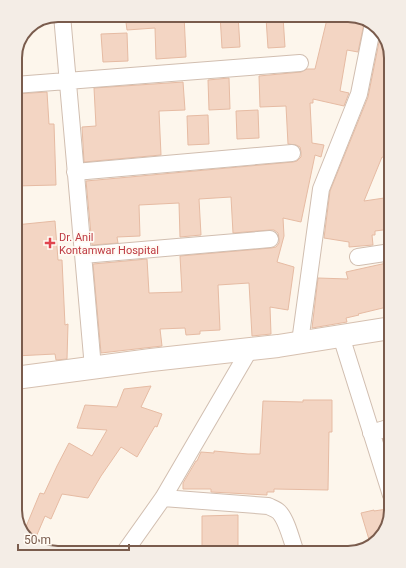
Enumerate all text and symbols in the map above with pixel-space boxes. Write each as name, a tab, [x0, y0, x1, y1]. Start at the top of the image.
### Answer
place label: Dr. Anil Kontamwar Hospital	[59, 231, 159, 257]
marker: Dr. Anil Kontamwar Hospital	[44, 237, 56, 249]
scale bar	[18, 526, 129, 552]
text: 50 m	[24, 533, 51, 547]

